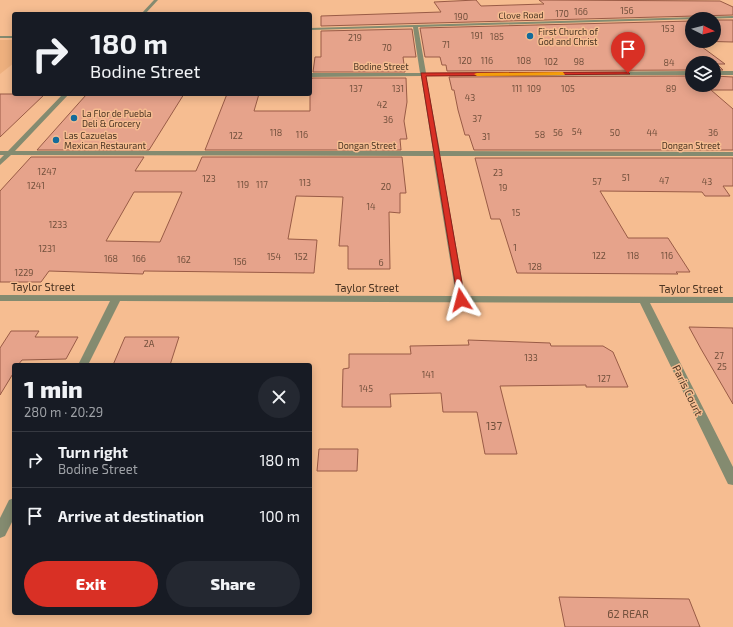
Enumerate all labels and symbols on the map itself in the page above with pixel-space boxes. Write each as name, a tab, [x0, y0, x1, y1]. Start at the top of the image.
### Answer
house number: 156	[620, 5, 634, 16]
house number: 166	[574, 6, 588, 17]
house number: 170	[555, 8, 569, 19]
street label: Clove Road	[498, 9, 544, 21]
house number: 190	[454, 11, 468, 22]
north arrow	[685, 12, 721, 48]
house number: 153	[661, 23, 675, 34]
place label: First Church of God and Christ	[538, 26, 598, 47]
house number: 191	[471, 30, 483, 41]
house number: 185	[490, 31, 504, 42]
marker: First Church of God and Christ	[525, 31, 535, 41]
house number: 219	[348, 32, 362, 43]
pin	[611, 32, 645, 73]
house number: 71	[442, 39, 450, 50]
house number: 70	[382, 42, 392, 53]
house number: 120	[458, 55, 472, 66]
house number: 116	[481, 55, 493, 66]
house number: 108	[517, 55, 531, 66]
house number: 102	[544, 56, 558, 67]
house number: 98	[574, 56, 584, 67]
house number: 84	[664, 57, 675, 68]
street label: Bodine Street	[353, 61, 409, 72]
house number: 137	[349, 83, 363, 94]
house number: 131	[392, 83, 404, 94]
house number: 111	[512, 83, 522, 94]
house number: 109	[527, 83, 541, 94]
house number: 105	[561, 83, 575, 94]
house number: 89	[666, 83, 676, 94]
house number: 43	[465, 92, 475, 103]
house number: 42	[377, 99, 387, 110]
place label: La Flor de Puebla Deli & Grocery	[82, 108, 152, 129]
marker: La Flor de Puebla Deli & Grocery	[69, 113, 79, 123]
house number: 37	[472, 113, 482, 124]
house number: 36	[383, 114, 393, 125]
house number: 54	[572, 126, 583, 137]
house number: 118	[270, 127, 282, 138]
house number: 56	[553, 127, 563, 138]
house number: 50	[610, 127, 620, 138]
house number: 44	[646, 127, 658, 138]
house number: 36	[708, 127, 718, 138]
house number: 116	[296, 129, 308, 140]
house number: 58	[535, 129, 545, 140]
place label: Las Cazuelas Mexican Restaurant	[64, 130, 146, 151]
house number: 122	[229, 130, 243, 141]
house number: 31	[482, 131, 490, 142]
marker: Las Cazuelas Mexican Restaurant	[51, 135, 61, 145]
street label: Dongan Street	[338, 140, 397, 151]
street label: Dongan Street	[662, 140, 721, 151]
house number: 1247	[38, 166, 57, 177]
house number: 23	[493, 167, 503, 178]
house number: 51	[622, 172, 630, 183]
house number: 123	[202, 173, 216, 184]
house number: 47	[659, 175, 669, 186]
house number: 57	[592, 176, 602, 187]
house number: 43	[702, 176, 712, 187]
house number: 113	[299, 177, 311, 188]
house number: 119	[237, 179, 249, 190]
house number: 117	[256, 179, 268, 190]
house number: 1241	[27, 180, 45, 191]
house number: 20	[381, 181, 391, 192]
house number: 19	[499, 182, 507, 193]
house number: 14	[366, 201, 376, 212]
house number: 15	[512, 207, 520, 218]
house number: 1233	[49, 219, 67, 230]
house number: 1	[513, 242, 517, 253]
house number: 1231	[38, 243, 56, 254]
house number: 122	[592, 250, 606, 261]
house number: 118	[627, 250, 639, 261]
house number: 116	[661, 250, 673, 261]
house number: 154	[267, 251, 281, 262]
house number: 152	[294, 251, 308, 262]
house number: 168	[104, 253, 118, 264]
house number: 166	[132, 253, 146, 264]
house number: 162	[177, 254, 191, 265]
house number: 156	[233, 256, 247, 267]
house number: 6	[378, 257, 384, 268]
house number: 128	[528, 261, 542, 272]
house number: 1229	[15, 267, 33, 278]
position arrow	[440, 279, 482, 321]
street label: Taylor Street	[11, 280, 75, 293]
street label: Taylor Street	[335, 281, 399, 294]
street label: Taylor Street	[659, 282, 723, 295]
house number: 2A	[144, 338, 155, 349]
house number: 27	[714, 350, 724, 361]
house number: 133	[524, 352, 538, 363]
house number: 25	[717, 361, 727, 372]
street label: Paris Court	[670, 362, 706, 418]
house number: 141	[422, 369, 434, 380]
house number: 127	[597, 373, 611, 384]
house number: 145	[359, 383, 373, 394]
house number: 137	[486, 419, 502, 432]
house number: 62 REAR	[607, 607, 649, 620]

